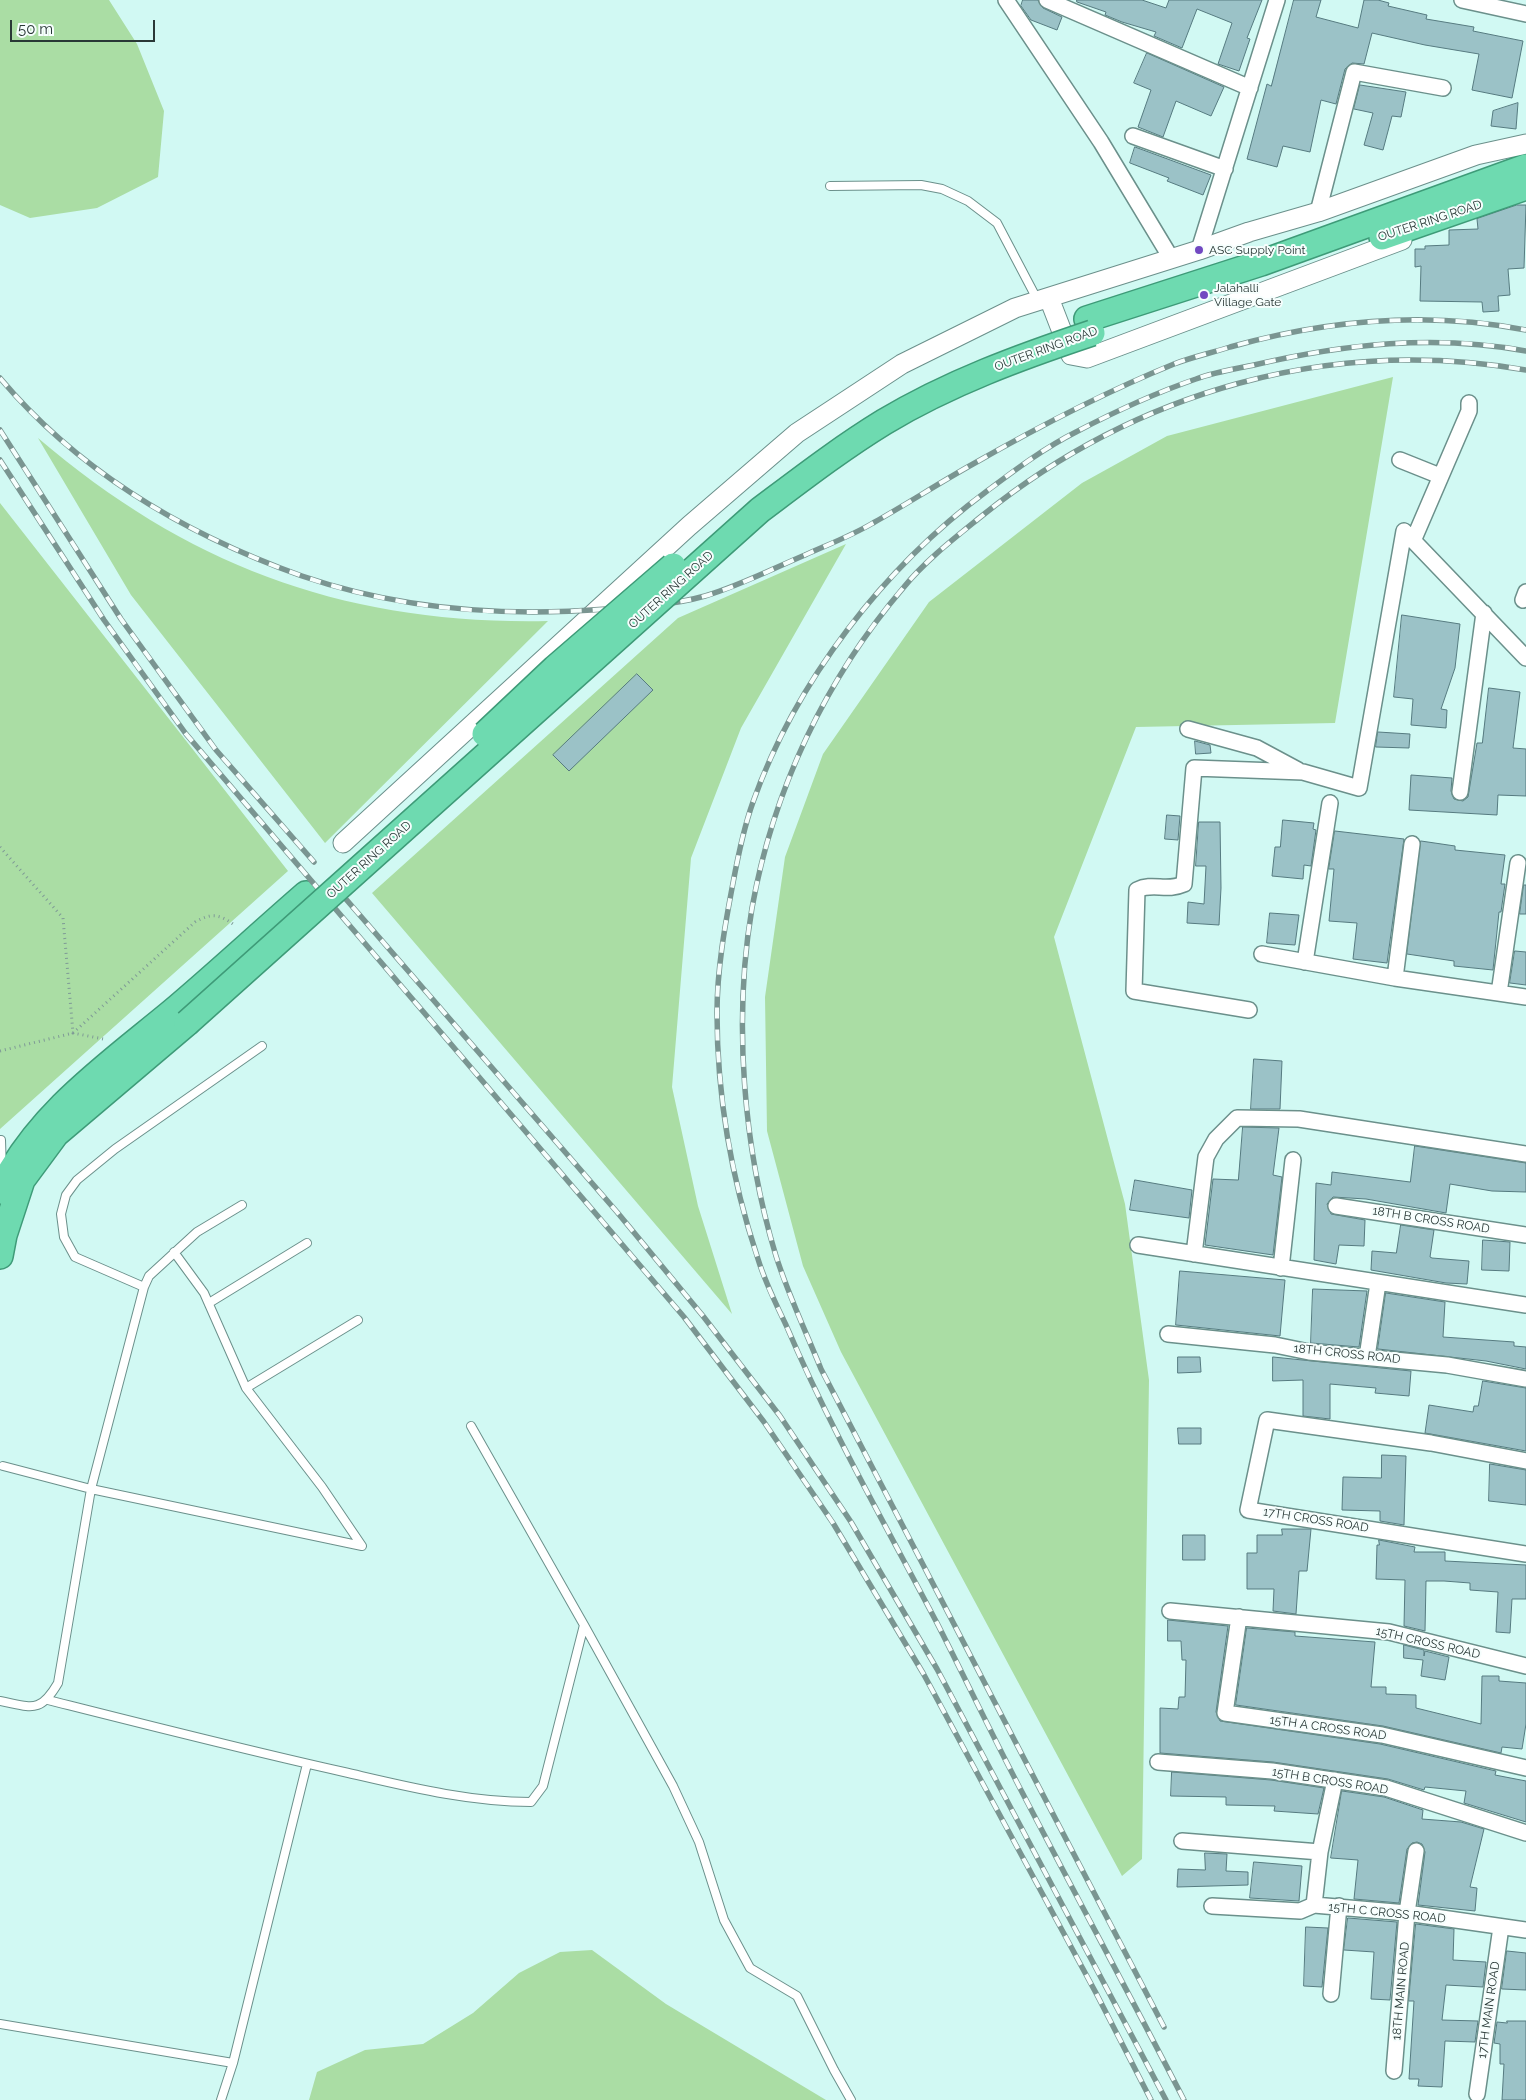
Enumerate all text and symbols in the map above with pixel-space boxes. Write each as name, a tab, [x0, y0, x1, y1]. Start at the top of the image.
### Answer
scale bar	[12, 10, 158, 42]
text: 50 m	[18, 20, 53, 38]
street label: OUTER RING ROAD	[1376, 197, 1484, 245]
place label: ASC Supply Point	[1209, 243, 1305, 257]
marker: ASC Supply Point	[1193, 244, 1205, 256]
place label: Jalahalli Village Gate	[1214, 281, 1281, 309]
marker: Jalahalli Village Gate	[1198, 289, 1210, 301]
street label: OUTER RING ROAD	[993, 324, 1099, 374]
street label: OUTER RING ROAD	[626, 548, 716, 632]
street label: OUTER RING ROAD	[324, 818, 414, 902]
street label: 18TH B CROSS ROAD	[1371, 1204, 1491, 1236]
street label: 18TH CROSS ROAD	[1293, 1341, 1401, 1367]
street label: 17TH CROSS ROAD	[1262, 1505, 1370, 1535]
street label: 15TH CROSS ROAD	[1375, 1624, 1481, 1662]
street label: 15TH A CROSS ROAD	[1269, 1713, 1387, 1743]
street label: 15TH B CROSS ROAD	[1271, 1765, 1389, 1797]
street label: 15TH C CROSS ROAD	[1328, 1900, 1446, 1926]
street label: 18TH MAIN ROAD	[1390, 1941, 1412, 2041]
street label: 17TH MAIN ROAD	[1475, 1961, 1503, 2059]

